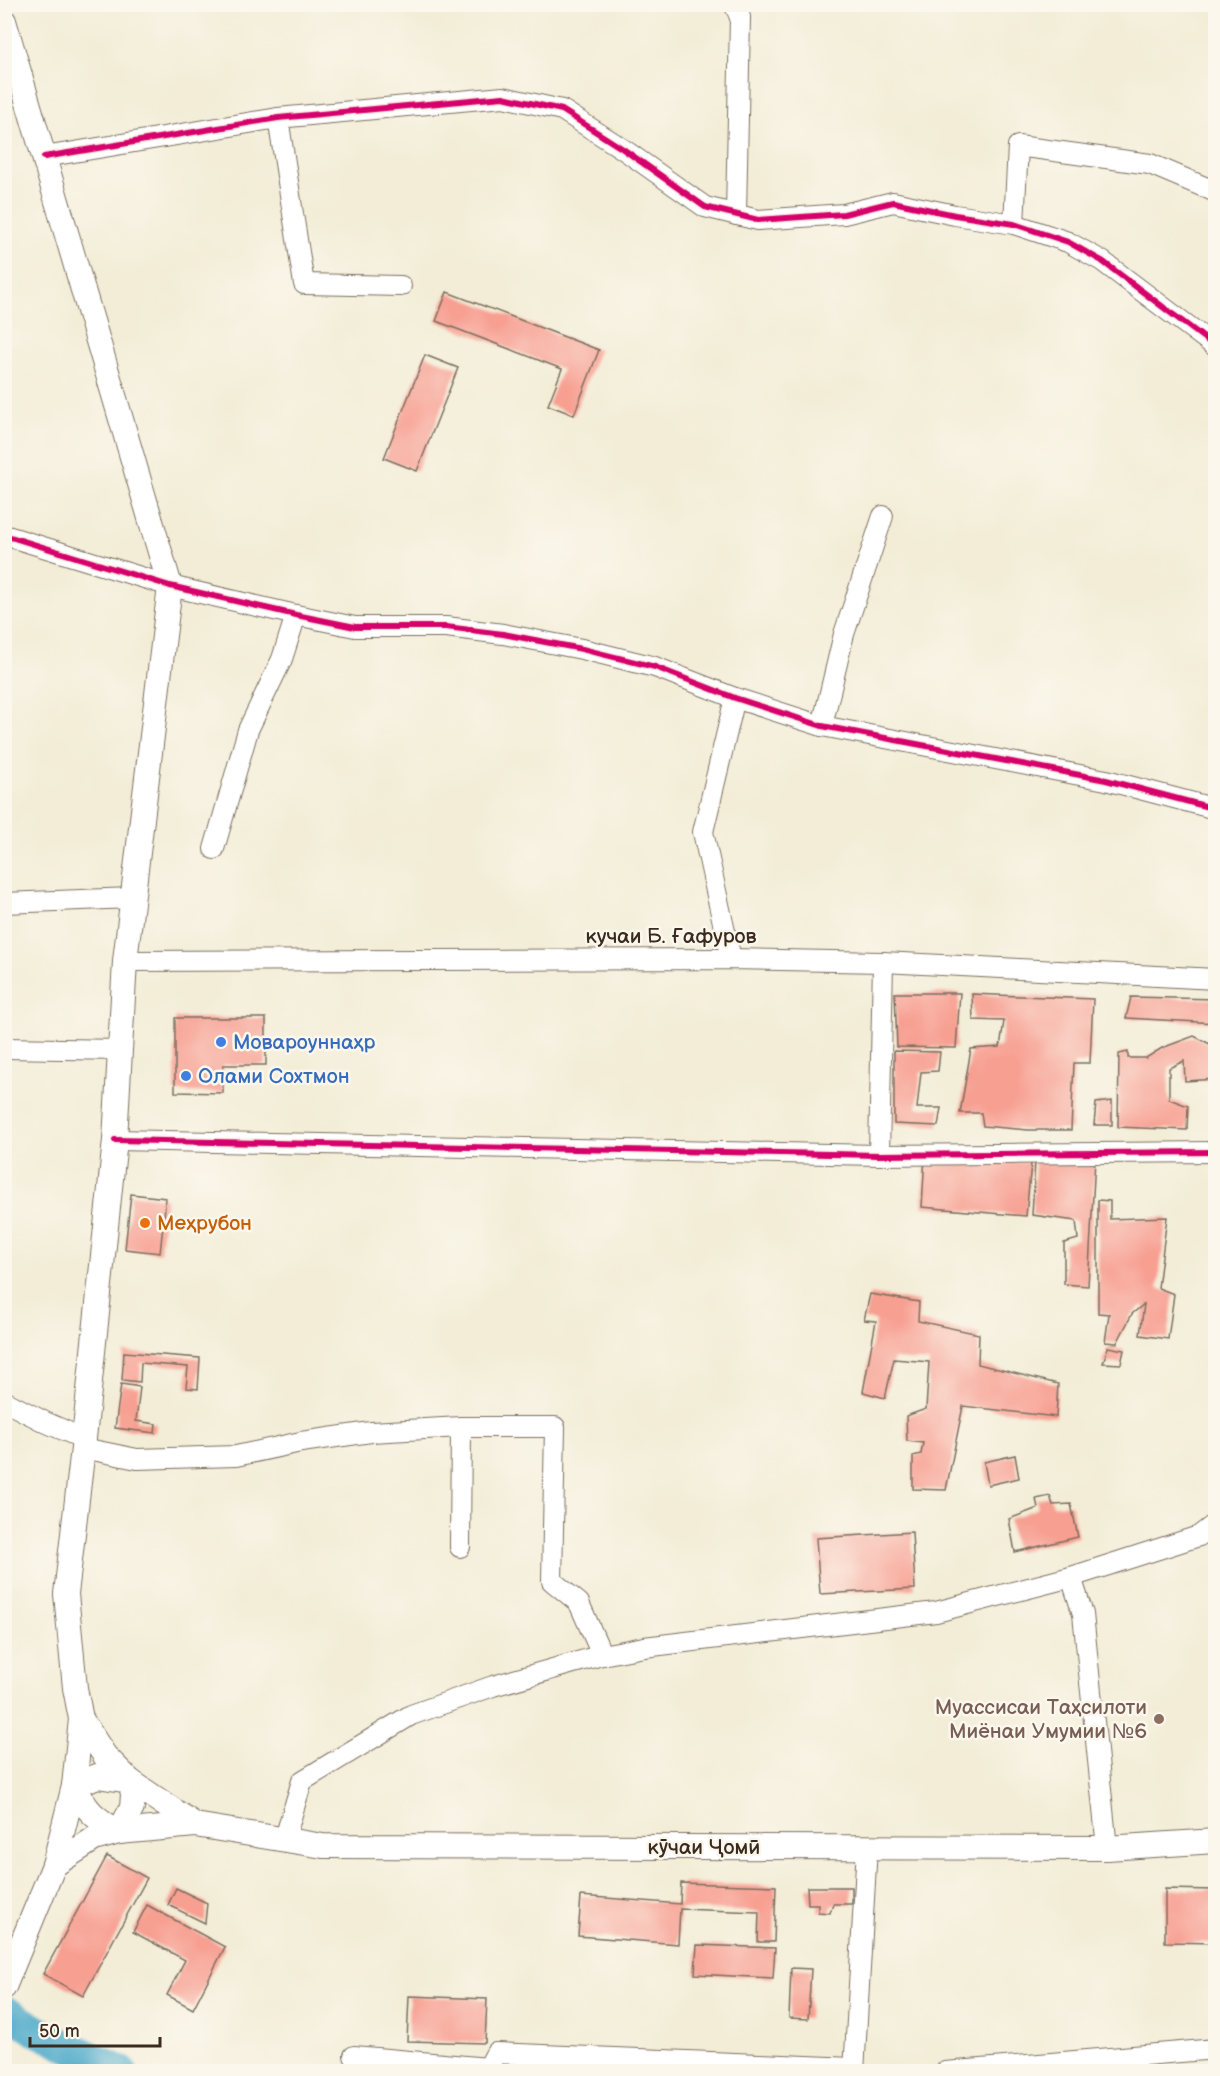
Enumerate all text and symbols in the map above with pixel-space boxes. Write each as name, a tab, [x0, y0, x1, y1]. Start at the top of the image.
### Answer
street label: кучаи Б. Ғафуров	[586, 924, 756, 949]
place label: Мовароуннаҳр	[233, 1030, 375, 1055]
marker: Мовароуннаҳр	[214, 1035, 228, 1049]
place label: Олами Сохтмон	[198, 1064, 350, 1089]
marker: Олами Сохтмон	[179, 1069, 193, 1083]
place label: Меҳрубон	[157, 1211, 252, 1236]
marker: Меҳрубон	[138, 1216, 152, 1230]
place label: Муассисаи Таҳсилоти Миёнаи Умумии №6	[935, 1695, 1147, 1744]
marker: Муассисаи Таҳсилоти Миёнаи Умумии №6	[1152, 1712, 1166, 1726]
street label: кӯчаи Ҷомӣ	[648, 1835, 760, 1860]
scale bar	[30, 2010, 160, 2048]
text: 50 m	[39, 2021, 80, 2042]

